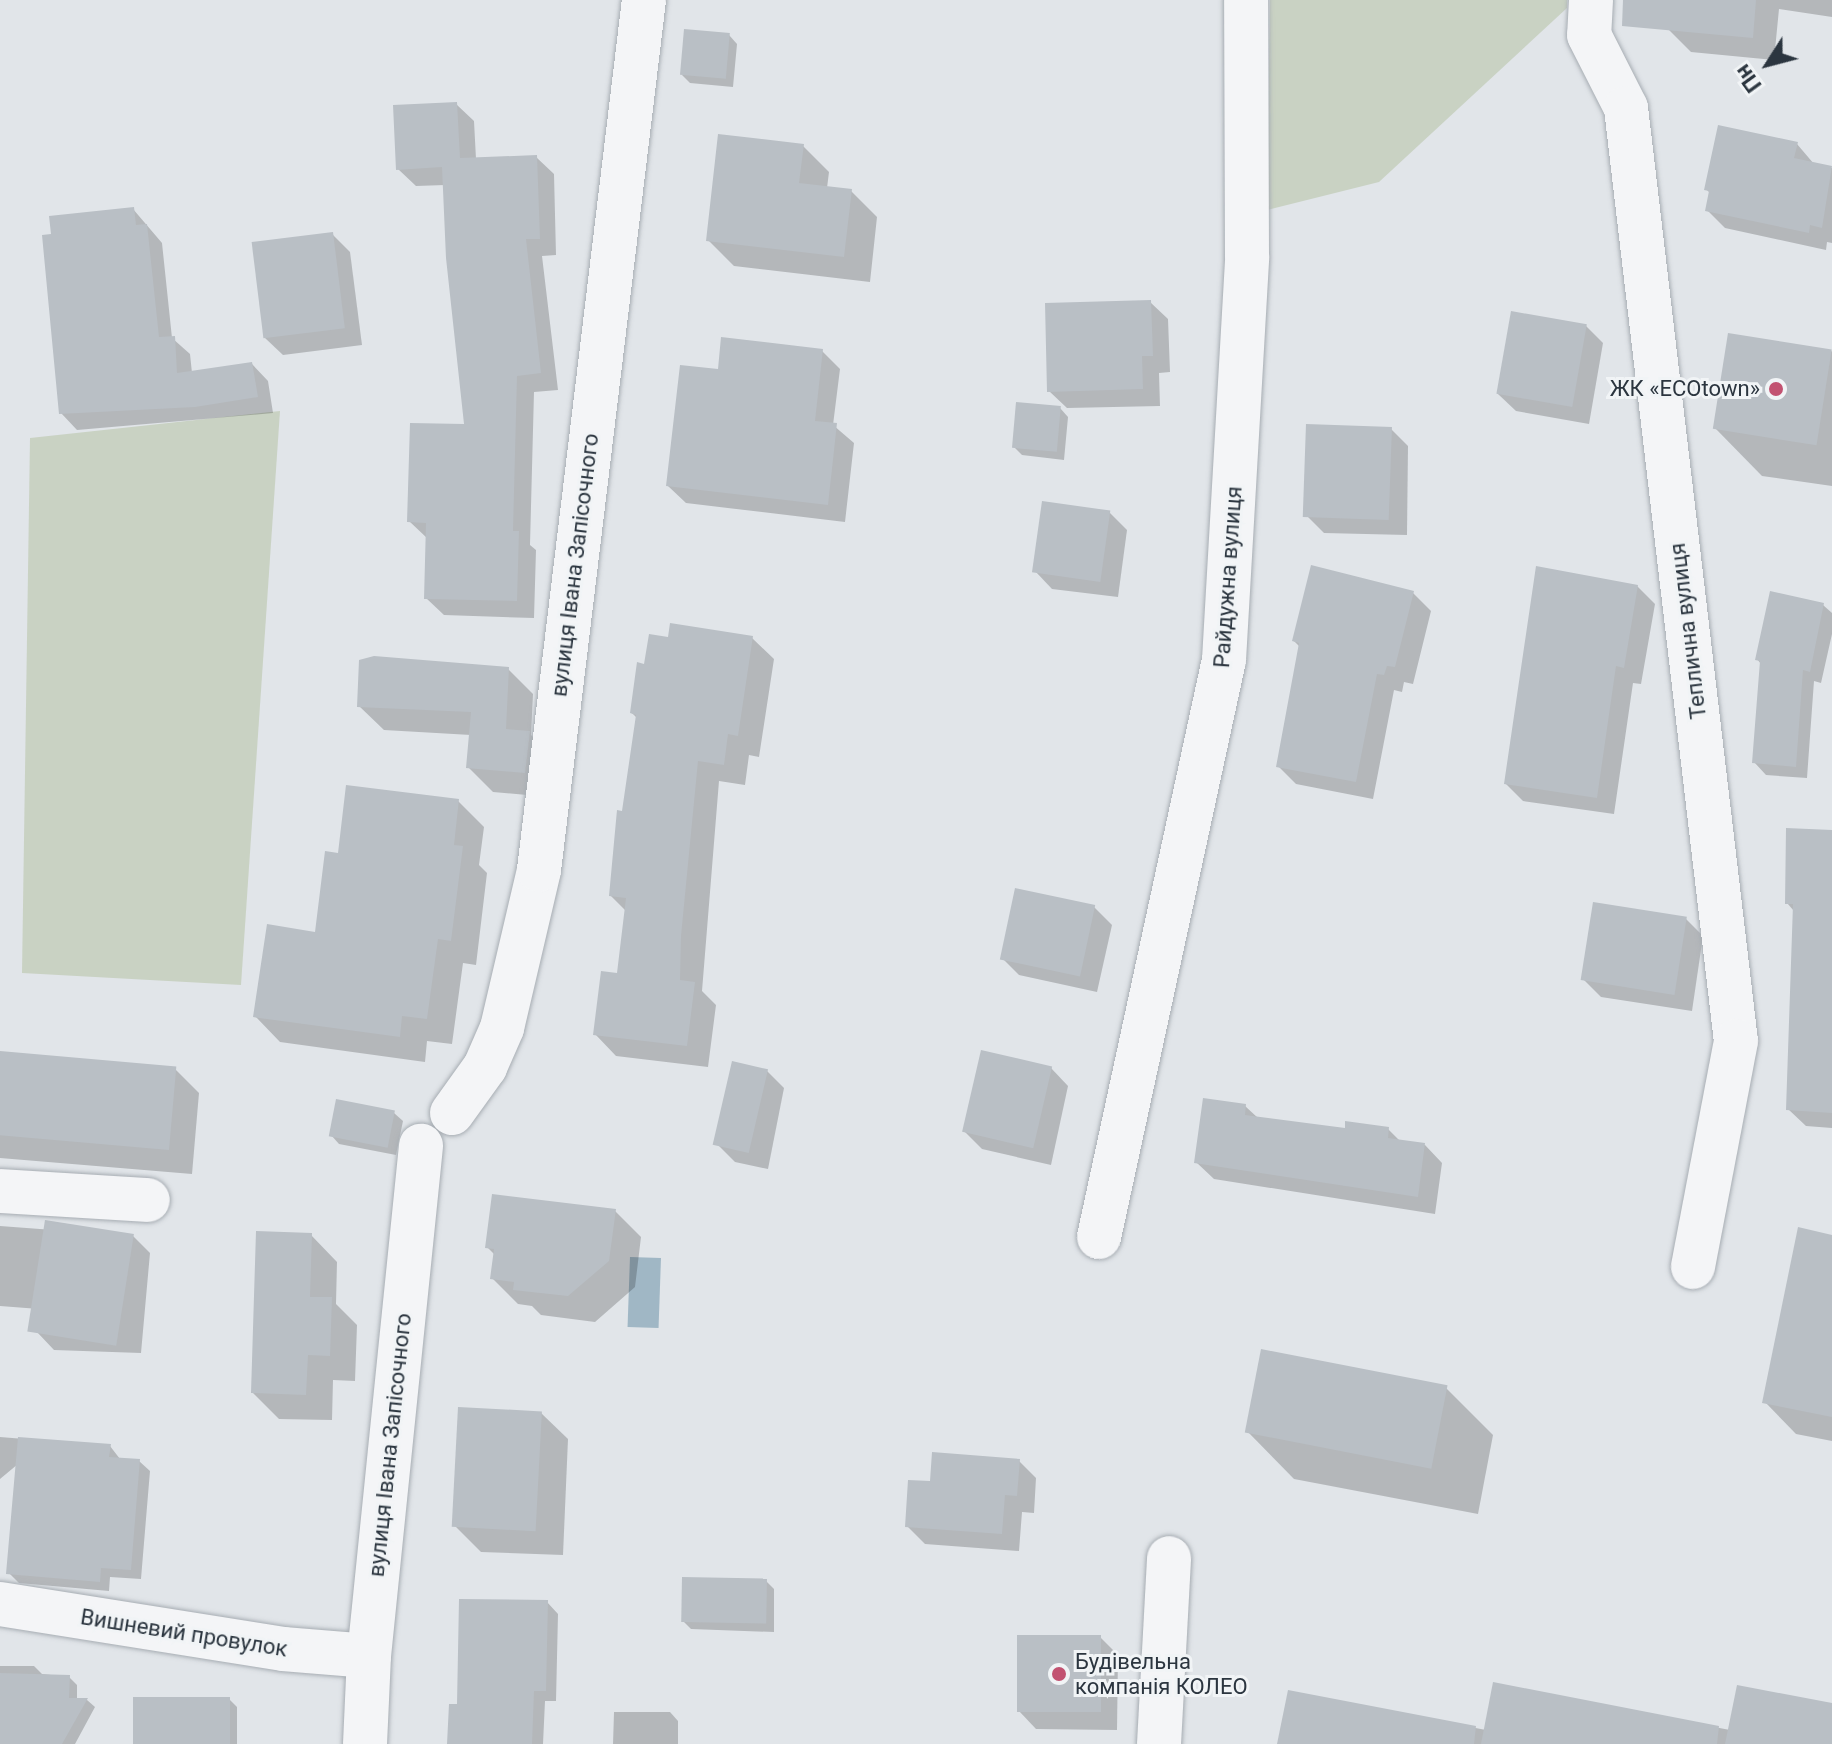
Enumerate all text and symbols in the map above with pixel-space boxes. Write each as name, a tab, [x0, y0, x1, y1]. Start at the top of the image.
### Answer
north arrow	[1728, 24, 1808, 104]
text: Пн	[1730, 60, 1767, 97]
place label: ЖК «ECOtown»	[1610, 376, 1760, 402]
marker: ЖК «ECOtown»	[1767, 380, 1785, 398]
street label: вулиця Івана Запісочного	[546, 432, 604, 698]
street label: Райдужна вулиця	[1208, 485, 1248, 669]
street label: Теплична вулиця	[1664, 542, 1712, 720]
street label: вулиця Івана Запісочного	[363, 1312, 417, 1578]
street label: Вишневий провулок	[79, 1604, 289, 1662]
place label: Будівельна компанія КОЛЕО	[1075, 1648, 1248, 1700]
marker: Будівельна компанія КОЛЕО	[1050, 1665, 1068, 1683]

